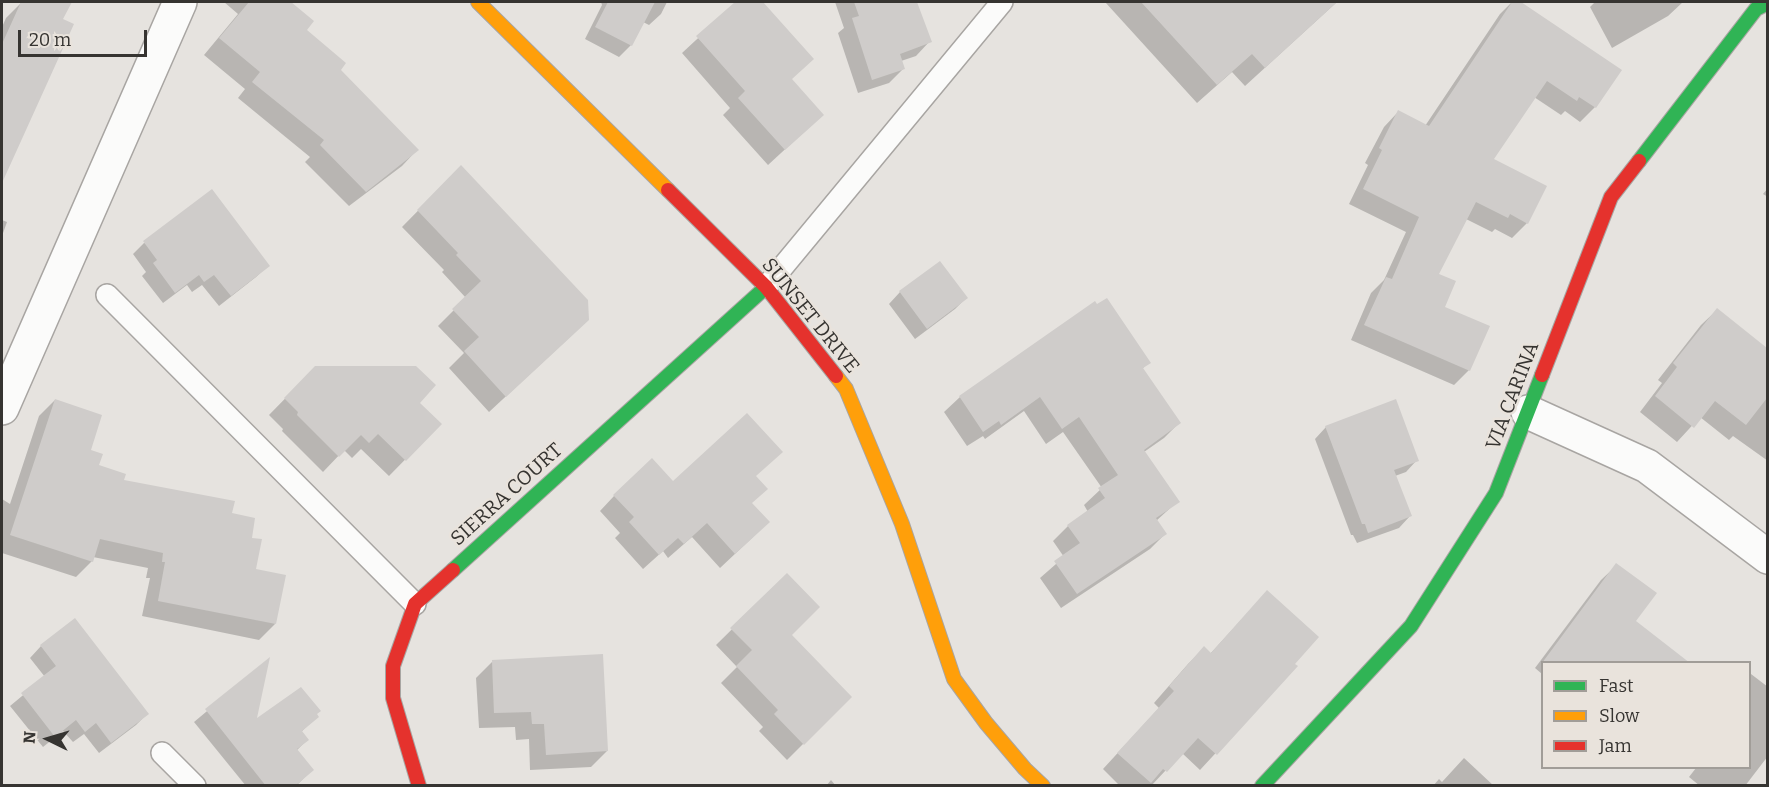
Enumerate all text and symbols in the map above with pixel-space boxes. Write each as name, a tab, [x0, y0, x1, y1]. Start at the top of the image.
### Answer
scale bar	[21, 18, 150, 56]
text: 20 m	[29, 29, 71, 51]
street label: SUNSET DRIVE	[756, 254, 864, 378]
street label: VIA CARINA	[1481, 339, 1545, 453]
street label: SIERRA COURT	[446, 439, 568, 551]
legend	[1541, 661, 1751, 769]
text: Fast	[1599, 675, 1634, 697]
text: Slow	[1599, 705, 1639, 727]
north arrow	[18, 709, 78, 769]
text: N	[20, 730, 40, 744]
text: Jam	[1599, 735, 1632, 757]

